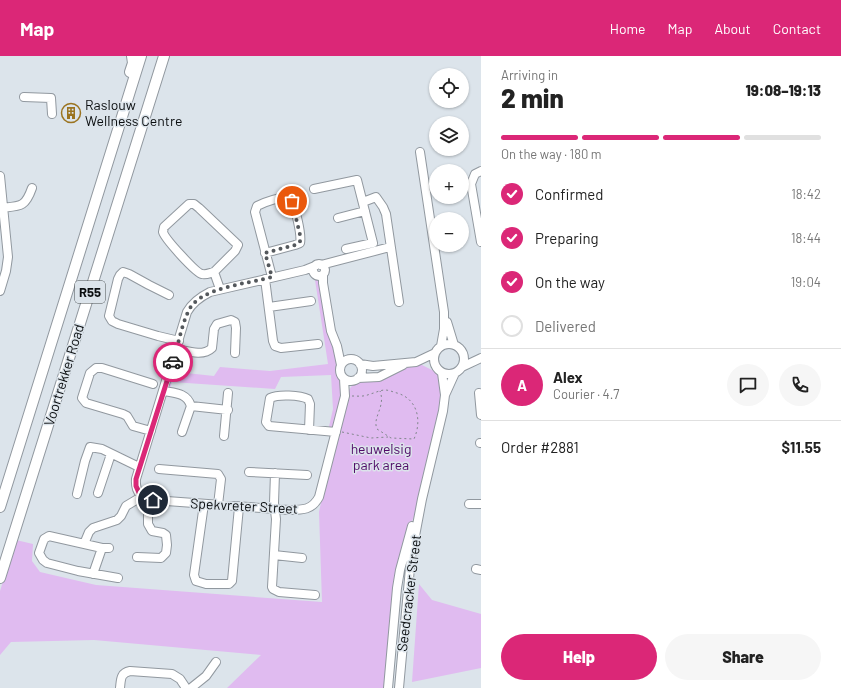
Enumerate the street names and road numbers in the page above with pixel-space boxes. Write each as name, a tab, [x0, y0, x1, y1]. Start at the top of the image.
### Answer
road number: R55	[75, 281, 105, 303]
street label: Voortrekker Road	[40, 322, 87, 428]
street label: Spekvreter Street	[190, 494, 298, 517]
street label: Seedcracker Street	[393, 533, 424, 652]

